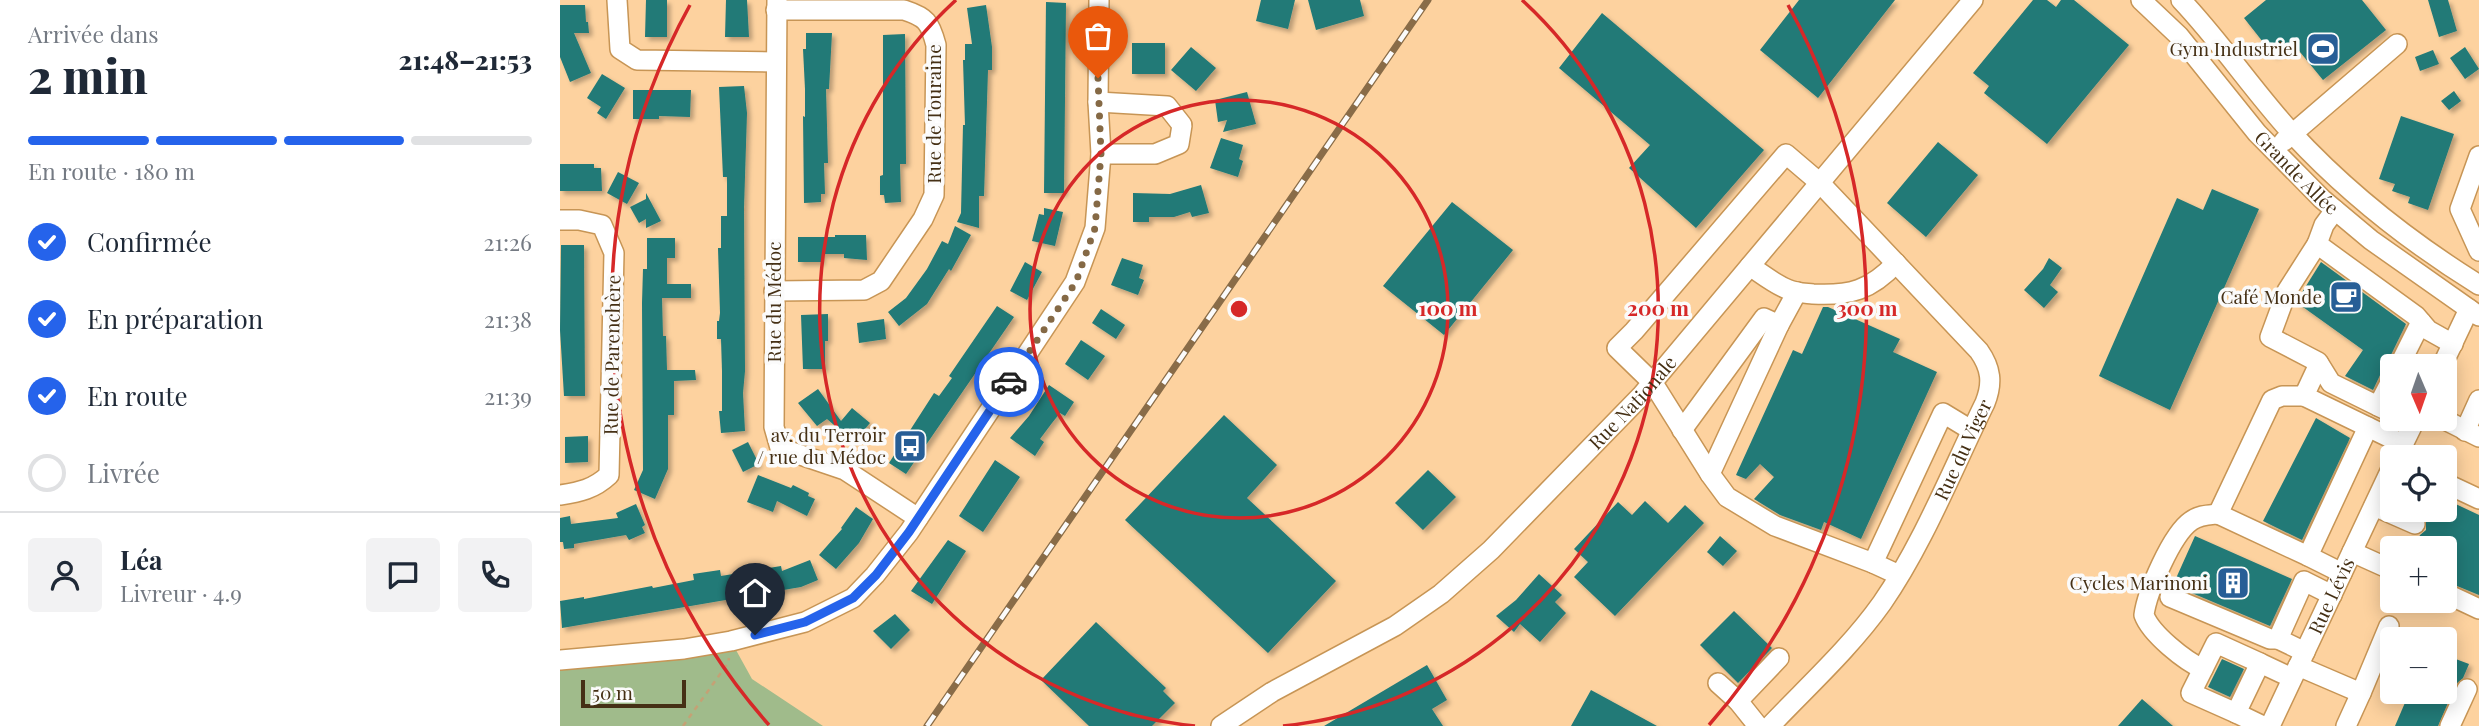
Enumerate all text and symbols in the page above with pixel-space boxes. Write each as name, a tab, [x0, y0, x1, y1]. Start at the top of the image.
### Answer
pin	[1068, 6, 1128, 78]
icon: bag	[1079, 17, 1117, 55]
text: Arrivée dans	[28, 18, 159, 49]
sports icon: Gym Industriel	[2304, 30, 2342, 68]
place label: Gym Industriel	[2169, 35, 2299, 61]
text: 21:48–21:53	[398, 42, 532, 77]
text: 2 min	[28, 44, 148, 106]
street label: Rue de Touraine	[920, 44, 946, 184]
street label: Grande Allée	[2250, 124, 2345, 220]
text: En route · 180 m	[28, 155, 195, 186]
icon: check	[28, 223, 66, 261]
text: Confirmée	[87, 224, 212, 259]
text: 21:26	[483, 226, 532, 257]
street label: Rue du Médoc	[760, 241, 786, 363]
street label: Rue de Parenchère	[597, 275, 625, 435]
cafe icon: Café Monde	[2327, 278, 2365, 316]
place label: Café Monde	[2221, 283, 2322, 309]
text: 100 m	[1418, 293, 1478, 321]
text: 200 m	[1627, 293, 1689, 321]
text: 300 m	[1836, 293, 1898, 321]
centre of rings	[1227, 297, 1251, 321]
icon: check	[28, 300, 66, 338]
text: En préparation	[87, 301, 263, 336]
text: 21:38	[484, 303, 532, 334]
courier	[974, 347, 1044, 417]
street label: Rue Nationale	[1582, 350, 1682, 454]
north arrow	[2380, 354, 2457, 430]
map controls	[2380, 354, 2457, 704]
icon: car	[990, 363, 1028, 401]
icon: check	[28, 377, 66, 415]
text: En route	[87, 378, 188, 413]
text: 21:39	[484, 380, 532, 411]
street label: Rue du Viger	[1927, 394, 1997, 504]
place label: av. du Terroir / rue du Médoc	[757, 421, 887, 469]
bus stop icon: av. du Terroir / rue du Médoc	[891, 427, 929, 465]
button: locate	[2380, 445, 2457, 522]
text: Livrée	[87, 455, 160, 490]
button: +	[2380, 536, 2457, 613]
button: person	[28, 538, 102, 612]
button: chat	[366, 538, 440, 612]
button: phone	[458, 538, 532, 612]
text: Léa	[120, 542, 162, 577]
street label: Rue Lévis	[2301, 553, 2360, 638]
pin	[725, 563, 785, 635]
building icon: Cycles Marinoni	[2214, 564, 2252, 602]
place label: Cycles Marinoni	[2070, 569, 2208, 595]
icon: home	[736, 574, 774, 612]
text: Livreur · 4.9	[120, 577, 242, 608]
button: −	[2380, 627, 2457, 704]
scale bar	[581, 677, 686, 709]
text: 50 m	[592, 679, 633, 705]

